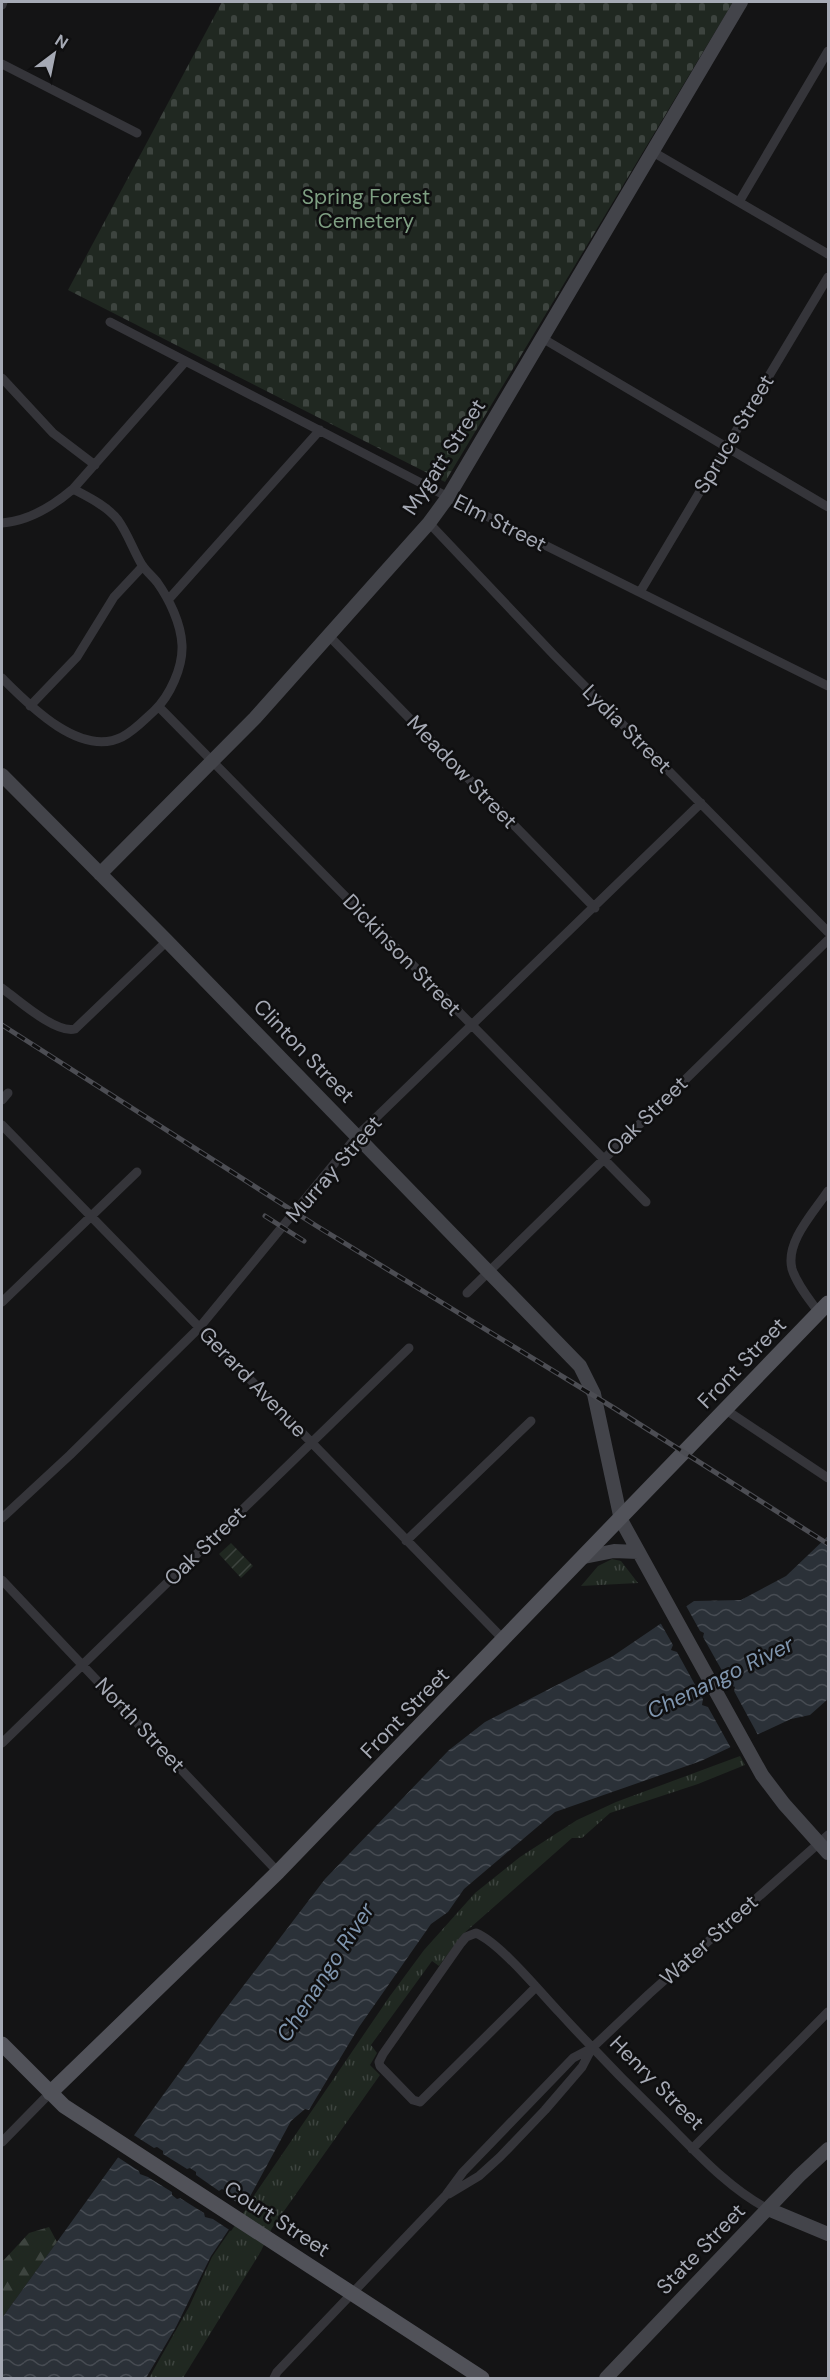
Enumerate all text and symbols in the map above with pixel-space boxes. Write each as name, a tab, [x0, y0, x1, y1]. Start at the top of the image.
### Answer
north arrow	[24, 24, 84, 84]
text: N	[51, 30, 72, 54]
park label: Spring Forest Cemetery	[302, 183, 430, 235]
street label: Spruce Street	[687, 369, 781, 499]
street label: Mygatt Street	[396, 394, 492, 520]
street label: Elm Street	[449, 488, 551, 558]
street label: Lydia Street	[576, 678, 678, 780]
street label: Meadow Street	[401, 709, 523, 835]
street label: Dickinson Street	[337, 888, 467, 1022]
street label: Clinton Street	[247, 993, 361, 1109]
street label: Oak Street	[600, 1070, 694, 1162]
street label: Murray Street	[280, 1110, 388, 1228]
street label: Front Street	[691, 1311, 793, 1415]
street label: Gerard Avenue	[193, 1320, 313, 1444]
street label: Oak Street	[158, 1500, 252, 1592]
water label: Chenango River	[642, 1629, 799, 1726]
street label: Front Street	[354, 1661, 456, 1765]
street label: North Street	[89, 1672, 191, 1778]
street label: Water Street	[654, 1888, 764, 1992]
water label: Chenango River	[270, 1897, 382, 2047]
street label: Henry Street	[604, 2030, 710, 2136]
street label: Court Street	[219, 2174, 335, 2264]
street label: State Street	[650, 2197, 752, 2301]

